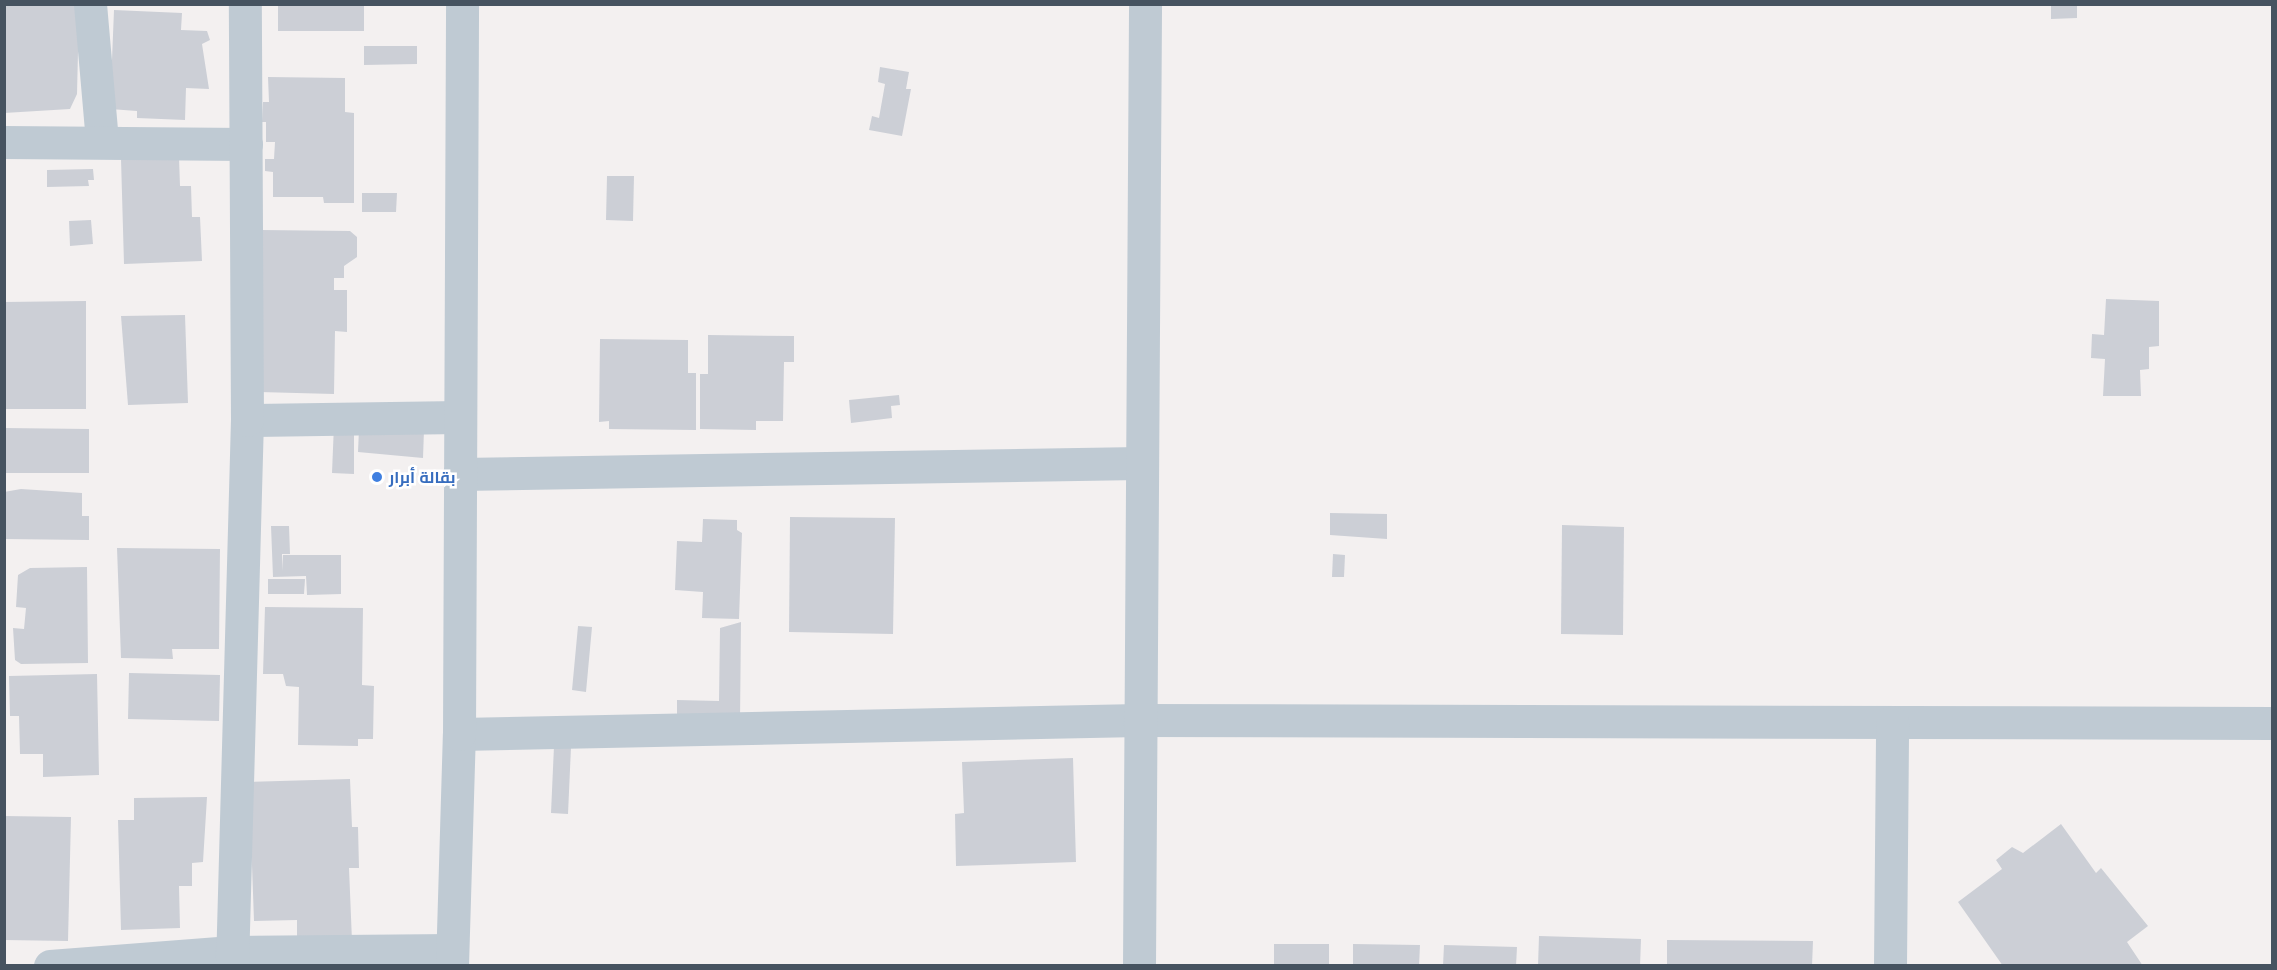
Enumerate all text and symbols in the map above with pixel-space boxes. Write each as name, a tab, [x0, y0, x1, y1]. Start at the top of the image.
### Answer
place label: بقالة أبرار	[389, 467, 455, 487]
marker: بقالة أبرار	[370, 470, 384, 484]

